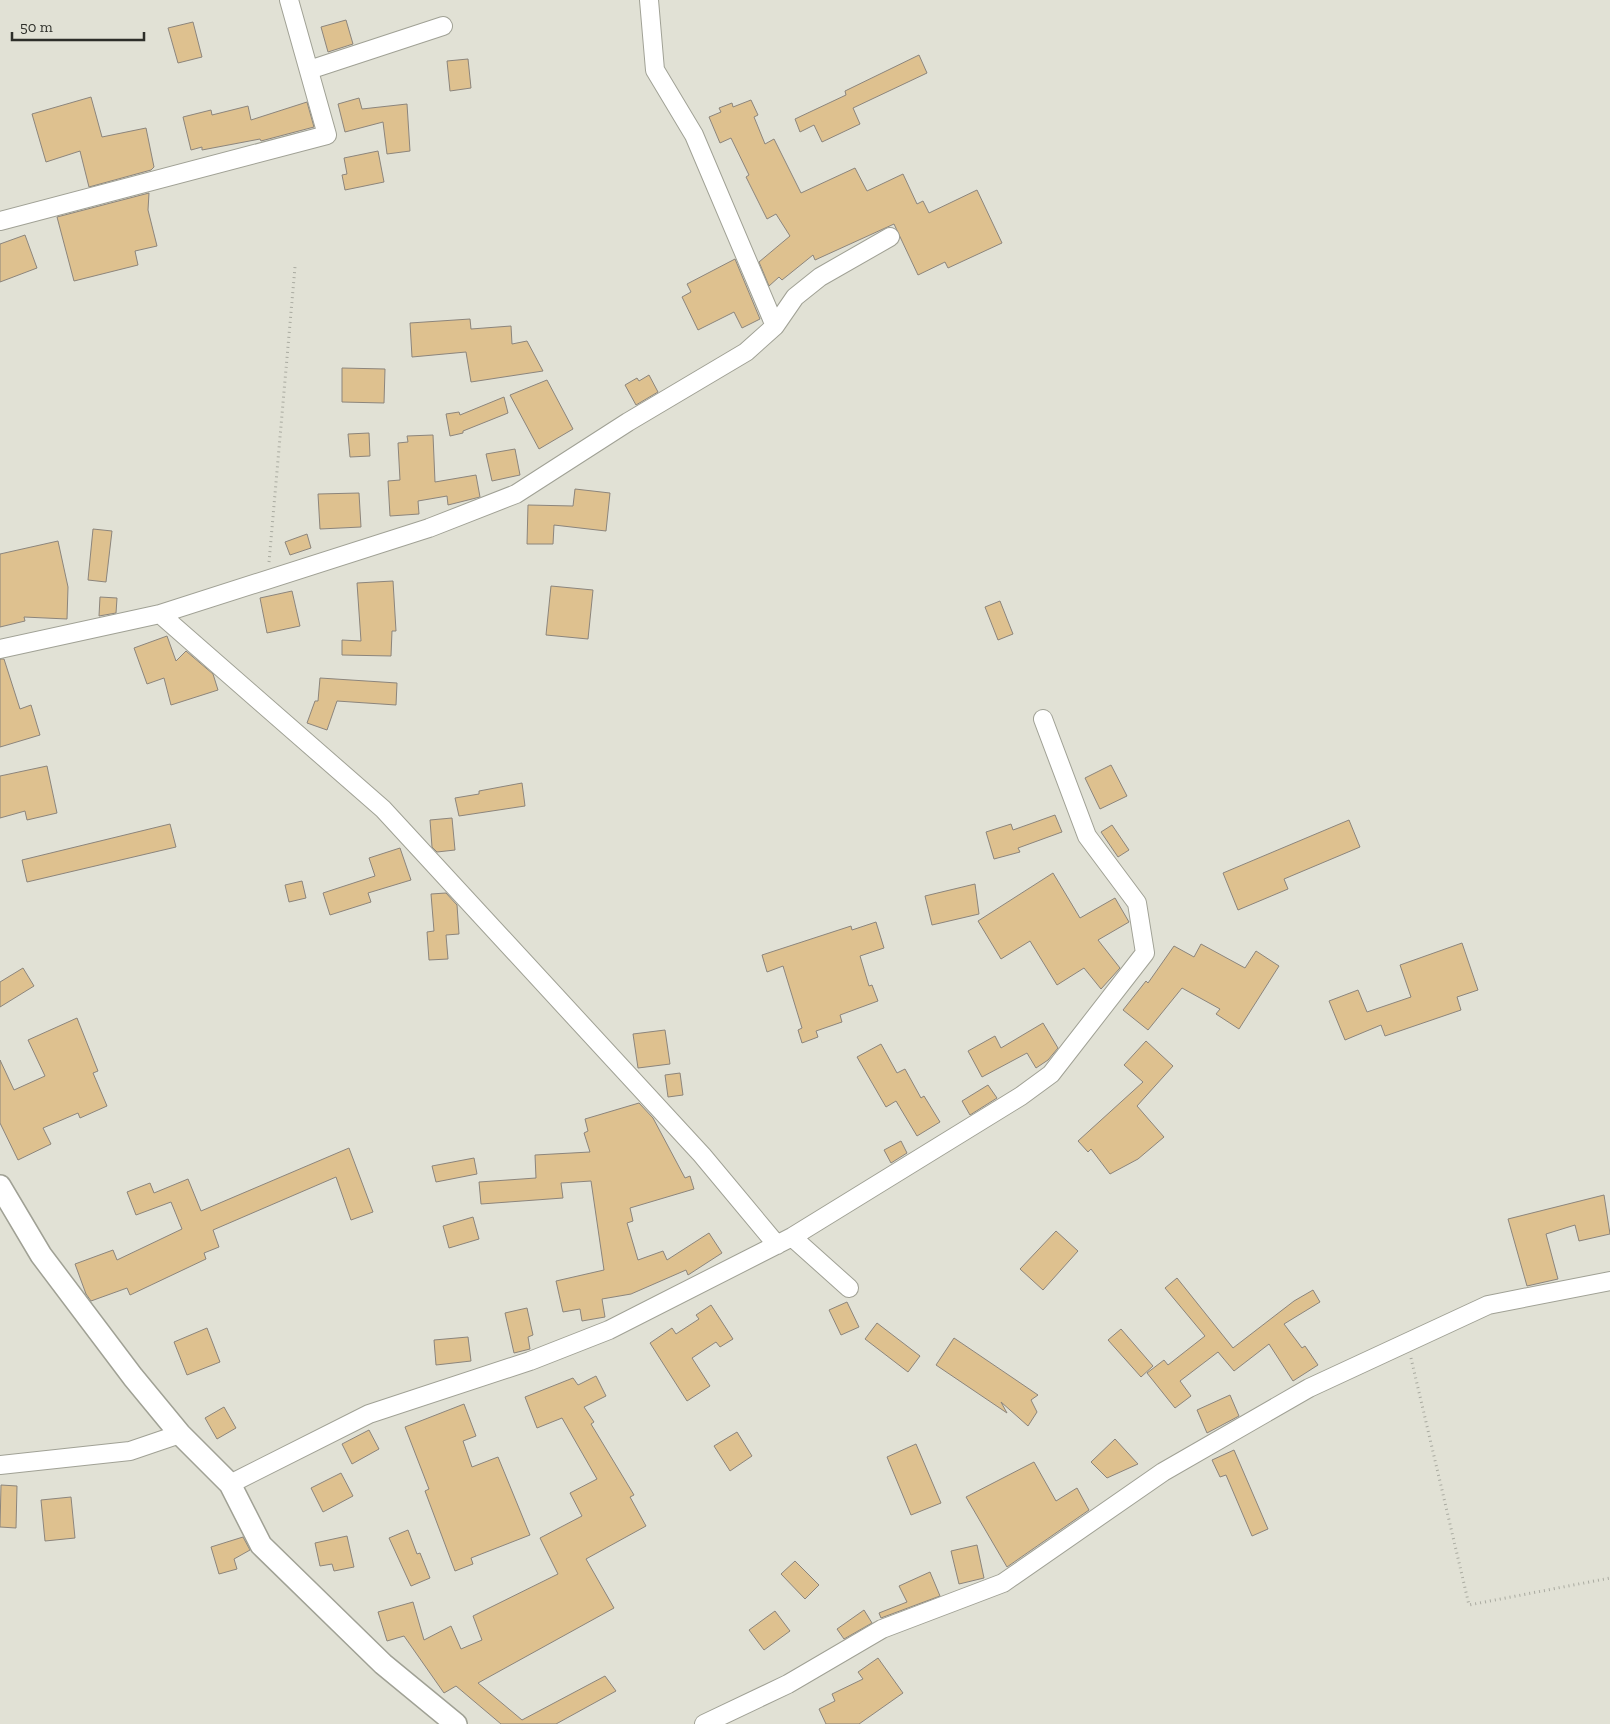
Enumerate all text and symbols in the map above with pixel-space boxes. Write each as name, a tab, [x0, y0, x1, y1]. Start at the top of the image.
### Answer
scale bar	[12, 10, 145, 42]
text: 50 m	[20, 18, 53, 36]

